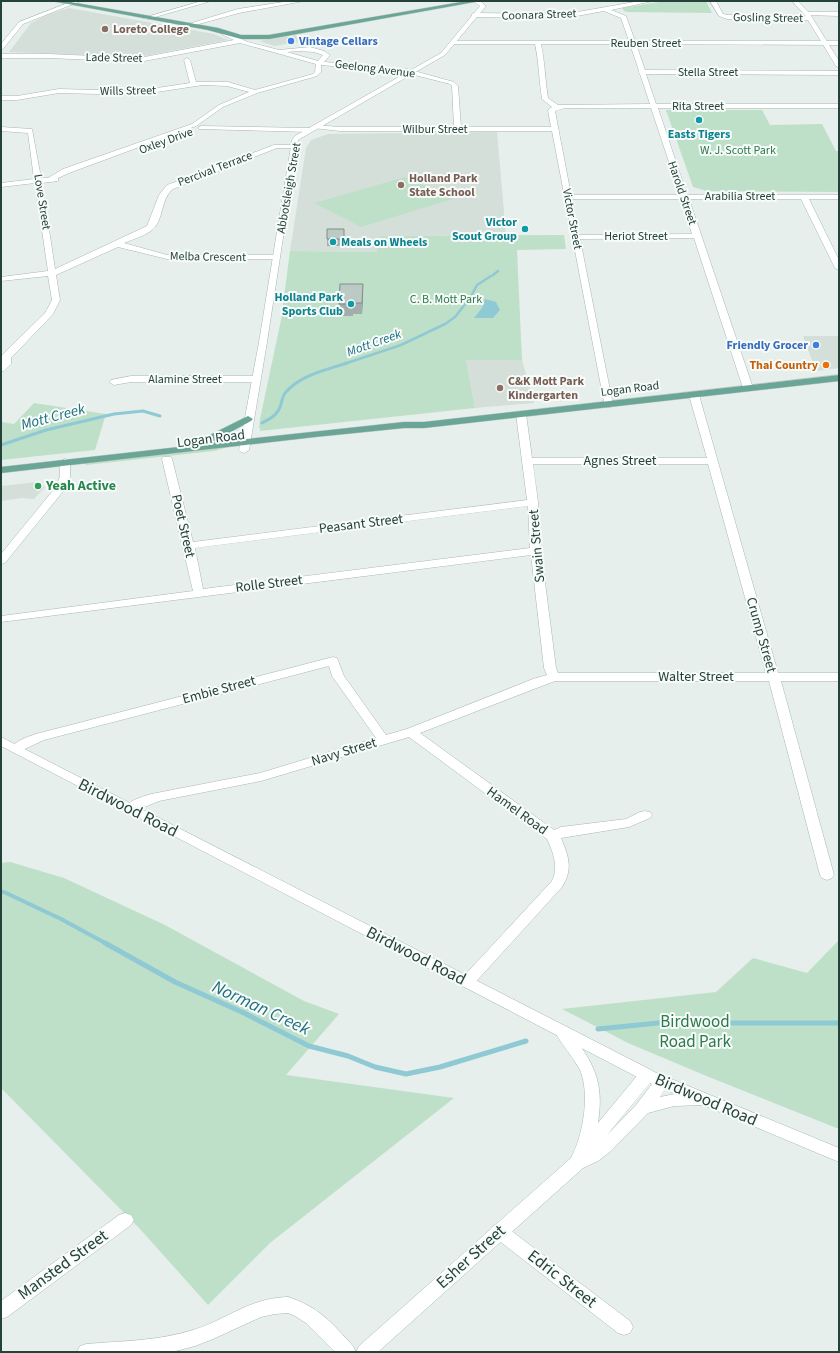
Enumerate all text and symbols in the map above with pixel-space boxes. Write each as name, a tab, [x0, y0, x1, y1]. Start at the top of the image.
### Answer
street label: Coonara Street	[501, 5, 577, 25]
street label: Gosling Street	[733, 9, 803, 27]
place label: Loreto College	[113, 21, 189, 38]
marker: Loreto College	[100, 24, 110, 34]
place label: Vintage Cellars	[298, 33, 378, 50]
street label: Reuben Street	[611, 35, 681, 52]
marker: Vintage Cellars	[286, 36, 296, 46]
street label: Lade Street	[85, 49, 143, 67]
street label: Geelong Avenue	[334, 56, 416, 82]
street label: Stella Street	[678, 64, 738, 81]
street label: Wills Street	[100, 82, 156, 100]
street label: Rita Street	[672, 98, 724, 115]
marker: Easts Tigers	[694, 115, 704, 125]
street label: Wilbur Street	[402, 121, 468, 138]
street label: Oxley Drive	[137, 123, 195, 159]
place label: Easts Tigers	[668, 126, 730, 143]
street label: Abbotsleigh Street	[273, 141, 305, 235]
park label: W. J. Scott Park	[700, 142, 776, 159]
street label: Percival Terrace	[175, 147, 255, 191]
street label: Harold Street	[663, 159, 701, 227]
place label: Holland Park State School	[409, 170, 478, 201]
street label: Love Street	[29, 173, 55, 231]
marker: Holland Park State School	[396, 180, 406, 190]
street label: Victor Street	[558, 187, 586, 251]
street label: Arabilia Street	[705, 188, 775, 205]
place label: Victor Scout Group	[452, 214, 517, 245]
marker: Victor Scout Group	[520, 224, 530, 234]
street label: Heriot Street	[604, 228, 668, 245]
place label: Meals on Wheels	[341, 234, 427, 251]
marker: Meals on Wheels	[328, 237, 338, 247]
street label: Melba Crescent	[170, 248, 246, 266]
place label: Holland Park Sports Club	[274, 289, 343, 320]
park label: C. B. Mott Park	[410, 291, 482, 308]
marker: Holland Park Sports Club	[346, 299, 356, 309]
water label: Mott Creek	[344, 325, 405, 361]
place label: Friendly Grocer	[727, 337, 808, 354]
marker: Friendly Grocer	[811, 340, 821, 350]
place label: Thai Country	[749, 357, 819, 374]
marker: Thai Country	[821, 360, 831, 370]
street label: Alamine Street	[148, 371, 222, 388]
place label: C&K Mott Park Kindergarten	[508, 373, 584, 404]
street label: Logan Road	[600, 377, 660, 401]
marker: C&K Mott Park Kindergarten	[495, 383, 505, 393]
water label: Mott Creek	[19, 398, 88, 436]
street label: Logan Road	[176, 425, 246, 453]
street label: Agnes Street	[583, 451, 657, 471]
place label: Yeah Active	[45, 476, 116, 496]
marker: Yeah Active	[33, 481, 43, 491]
street label: Poet Street	[166, 492, 200, 560]
street label: Swain Street	[524, 508, 550, 583]
street label: Peasant Street	[318, 509, 404, 539]
street label: Rolle Street	[234, 570, 304, 598]
street label: Crump Street	[741, 595, 781, 675]
street label: Walter Street	[658, 667, 734, 687]
street label: Embie Street	[180, 671, 258, 709]
street label: Navy Street	[309, 733, 379, 771]
street label: Birdwood Road	[74, 773, 182, 843]
street label: Hamel Road	[482, 782, 552, 840]
street label: Birdwood Road	[362, 921, 470, 991]
water label: Norman Creek	[208, 974, 314, 1042]
park label: Birdwood Road Park	[659, 1010, 731, 1054]
street label: Birdwood Road	[651, 1068, 761, 1132]
street label: Esher Street	[431, 1219, 511, 1295]
street label: Mansted Street	[13, 1224, 113, 1306]
street label: Edric Street	[522, 1244, 602, 1314]

